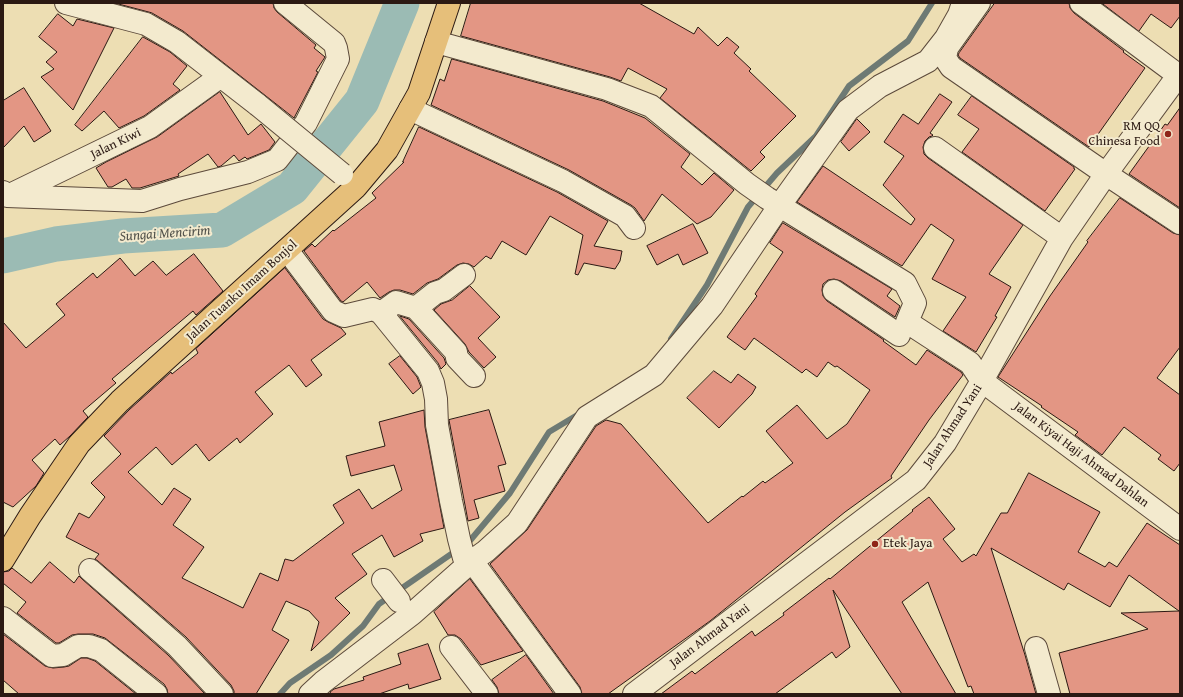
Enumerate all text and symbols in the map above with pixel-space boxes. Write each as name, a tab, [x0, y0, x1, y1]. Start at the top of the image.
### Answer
place label: RM QQ Chinesa Food	[1088, 119, 1160, 150]
street label: Jalan Kiwi	[88, 125, 144, 163]
marker: RM QQ Chinesa Food	[1163, 129, 1173, 139]
water label: Sungai Mencirim	[119, 222, 211, 246]
street label: Jalan Tuanku Imam Bonjol	[183, 237, 301, 345]
street label: Jalan Ahmad Yani	[920, 381, 986, 471]
street label: Jalan Kiyai Haji Ahmad Dahlan	[1010, 399, 1152, 511]
place label: Etek Jaya	[883, 536, 932, 552]
marker: Etek Jaya	[870, 539, 880, 549]
street label: Jalan Ahmad Yani	[667, 601, 753, 671]

